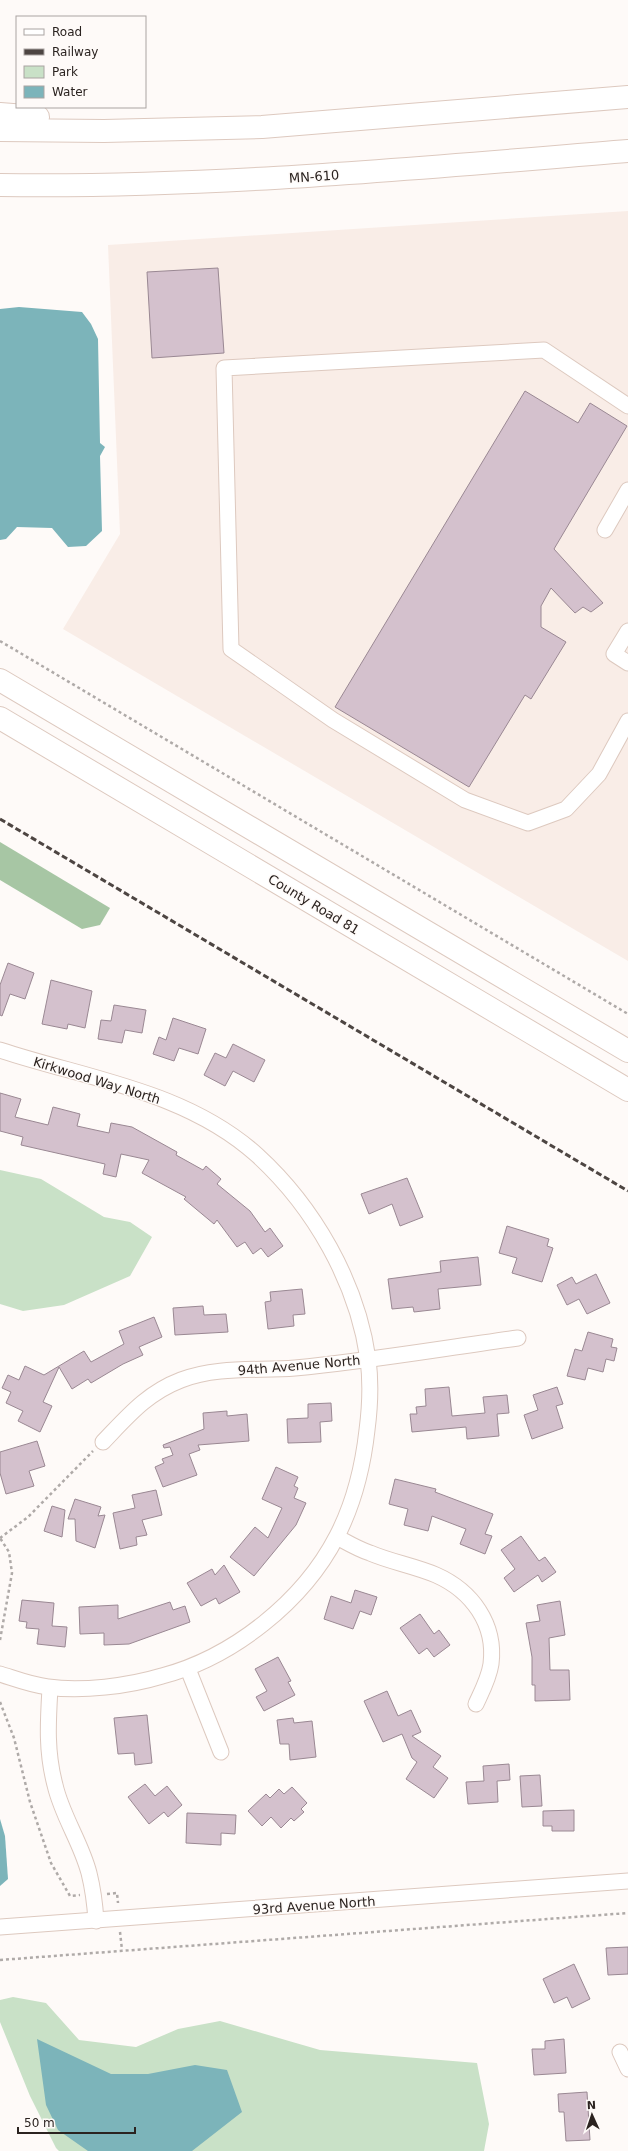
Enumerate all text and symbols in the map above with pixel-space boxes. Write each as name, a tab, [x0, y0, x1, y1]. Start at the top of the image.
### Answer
legend	[16, 16, 146, 108]
text: Road	[52, 25, 82, 39]
text: Railway	[52, 45, 98, 59]
text: Park	[52, 65, 78, 79]
text: Water	[52, 85, 88, 99]
street label: MN-610	[288, 167, 340, 186]
street label: County Road 81	[265, 871, 362, 938]
street label: Kirkwood Way North	[31, 1054, 162, 1107]
street label: 94th Avenue North	[237, 1353, 361, 1378]
street label: 93rd Avenue North	[252, 1894, 376, 1917]
north arrow	[572, 2095, 612, 2135]
text: N	[587, 2099, 596, 2112]
scale bar	[18, 2109, 135, 2135]
text: 50 m	[24, 2116, 55, 2130]

